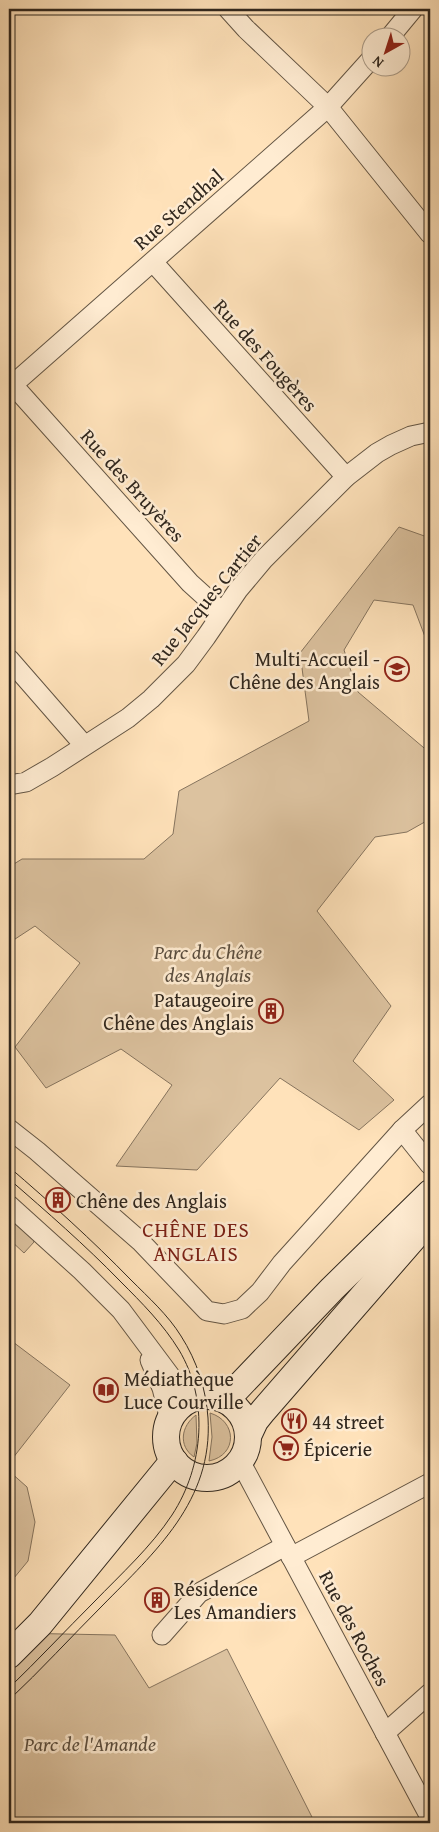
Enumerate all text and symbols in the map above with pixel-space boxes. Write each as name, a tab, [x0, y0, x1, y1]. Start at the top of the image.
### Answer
north arrow	[362, 28, 412, 78]
text: N	[367, 51, 388, 73]
street label: Rue Stendhal	[127, 162, 230, 256]
street label: Rue des Fougères	[207, 292, 325, 418]
street label: Rue des Bruyères	[74, 422, 192, 548]
street label: Rue Jacques Cartier	[144, 527, 268, 671]
place label: Multi-Accueil - Chêne des Anglais	[229, 644, 380, 696]
school or university icon: Multi-Accueil - Chêne des Anglais	[384, 656, 410, 682]
park label: Parc du Chêne des Anglais	[153, 937, 262, 989]
place label: Pataugeoire Chêne des Anglais	[103, 985, 254, 1037]
building icon: Pataugeoire Chêne des Anglais	[258, 998, 284, 1024]
place label: Chêne des Anglais	[76, 1186, 227, 1215]
building icon: Chêne des Anglais	[45, 1187, 71, 1213]
district label: CHÊNE DES ANGLAIS	[142, 1214, 250, 1269]
place label: Médiathèque Luce Courville	[124, 1364, 244, 1416]
library icon: Médiathèque Luce Courville	[93, 1377, 119, 1403]
place label: 44 street	[312, 1407, 384, 1436]
restaurant icon: 44 street	[281, 1408, 307, 1434]
place label: Épicerie	[304, 1434, 372, 1463]
supermarket icon: Épicerie	[273, 1435, 299, 1461]
street label: Rue des Roches	[312, 1565, 398, 1691]
place label: Résidence Les Amandiers	[174, 1574, 297, 1626]
building icon: Résidence Les Amandiers	[144, 1587, 170, 1613]
park label: Parc de l'Amande	[23, 1729, 156, 1758]

